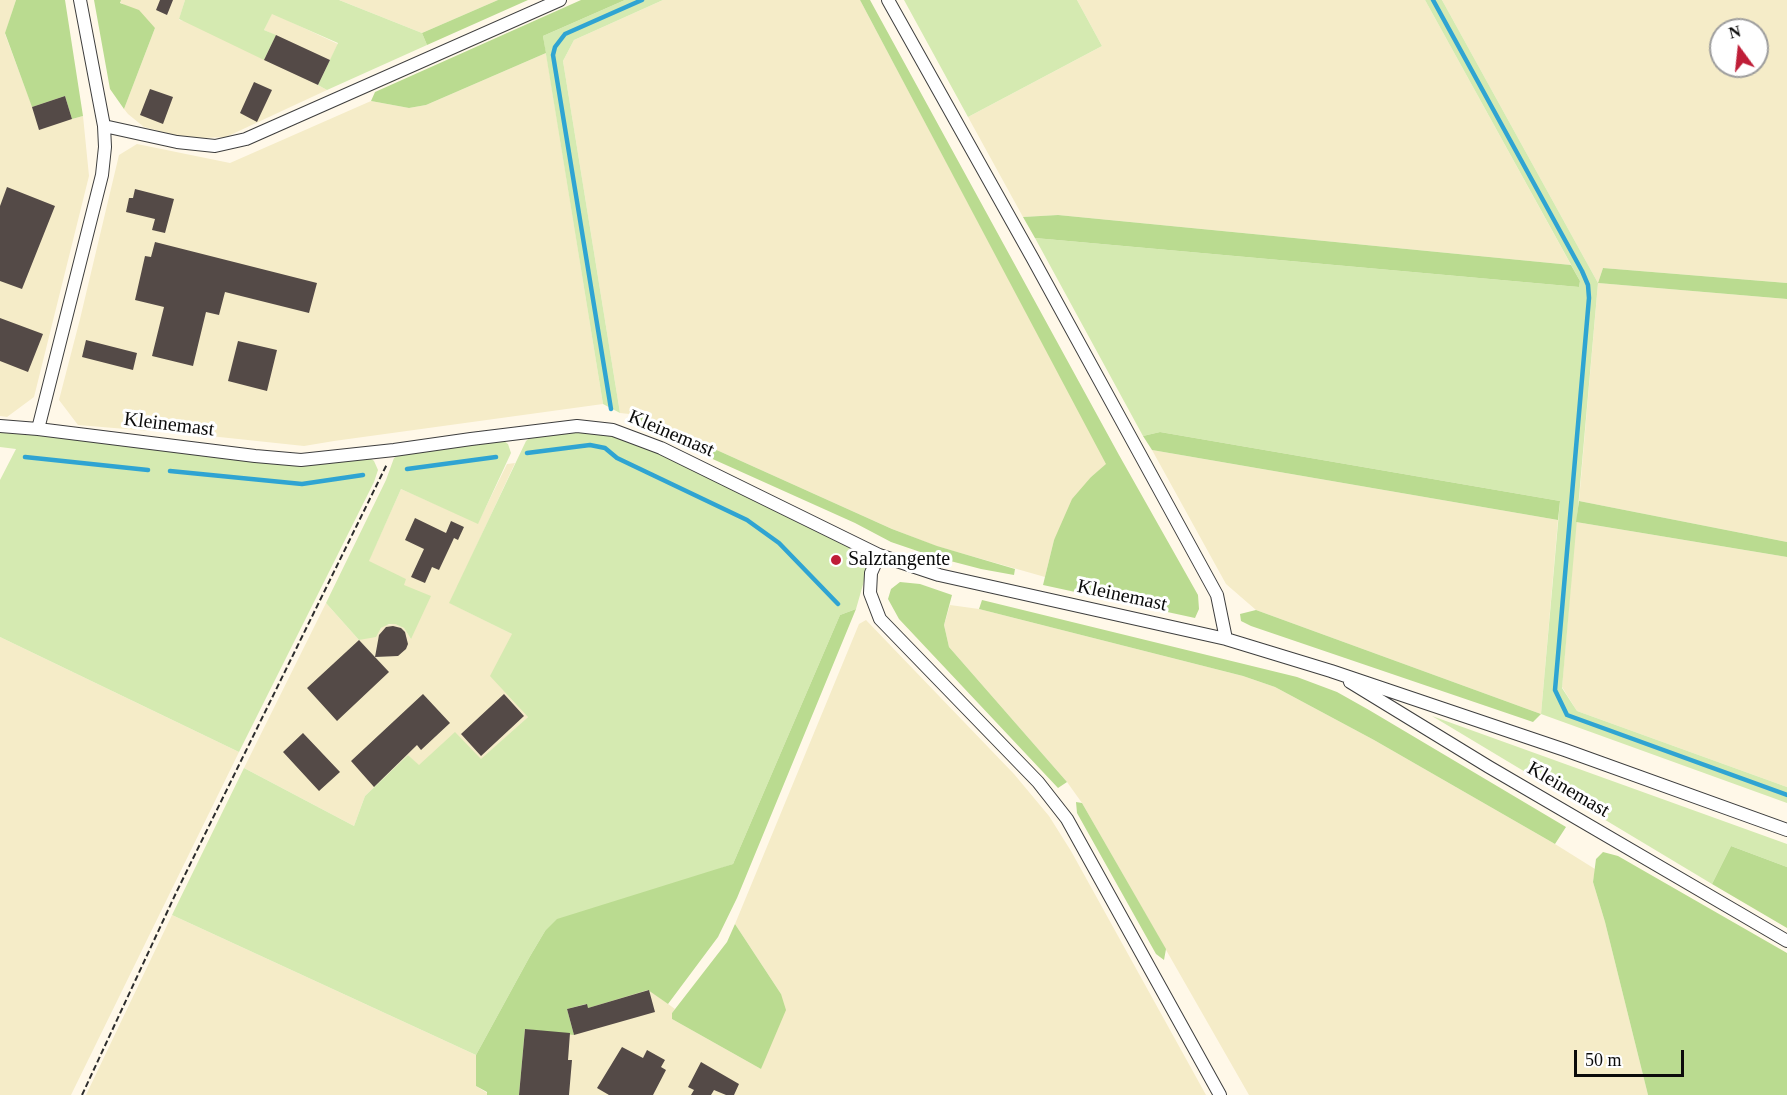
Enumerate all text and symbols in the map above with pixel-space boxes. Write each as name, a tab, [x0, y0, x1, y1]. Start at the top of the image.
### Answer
north arrow	[1709, 18, 1769, 78]
text: N	[1727, 22, 1743, 42]
street label: Kleinemast	[624, 405, 718, 463]
street label: Kleinemast	[122, 408, 216, 442]
place label: Salztangente	[848, 548, 950, 572]
marker: Salztangente	[829, 553, 843, 567]
street label: Kleinemast	[1075, 575, 1169, 617]
street label: Kleinemast	[1523, 757, 1613, 823]
scale bar	[1577, 1038, 1686, 1076]
text: 50 m	[1585, 1050, 1622, 1070]

